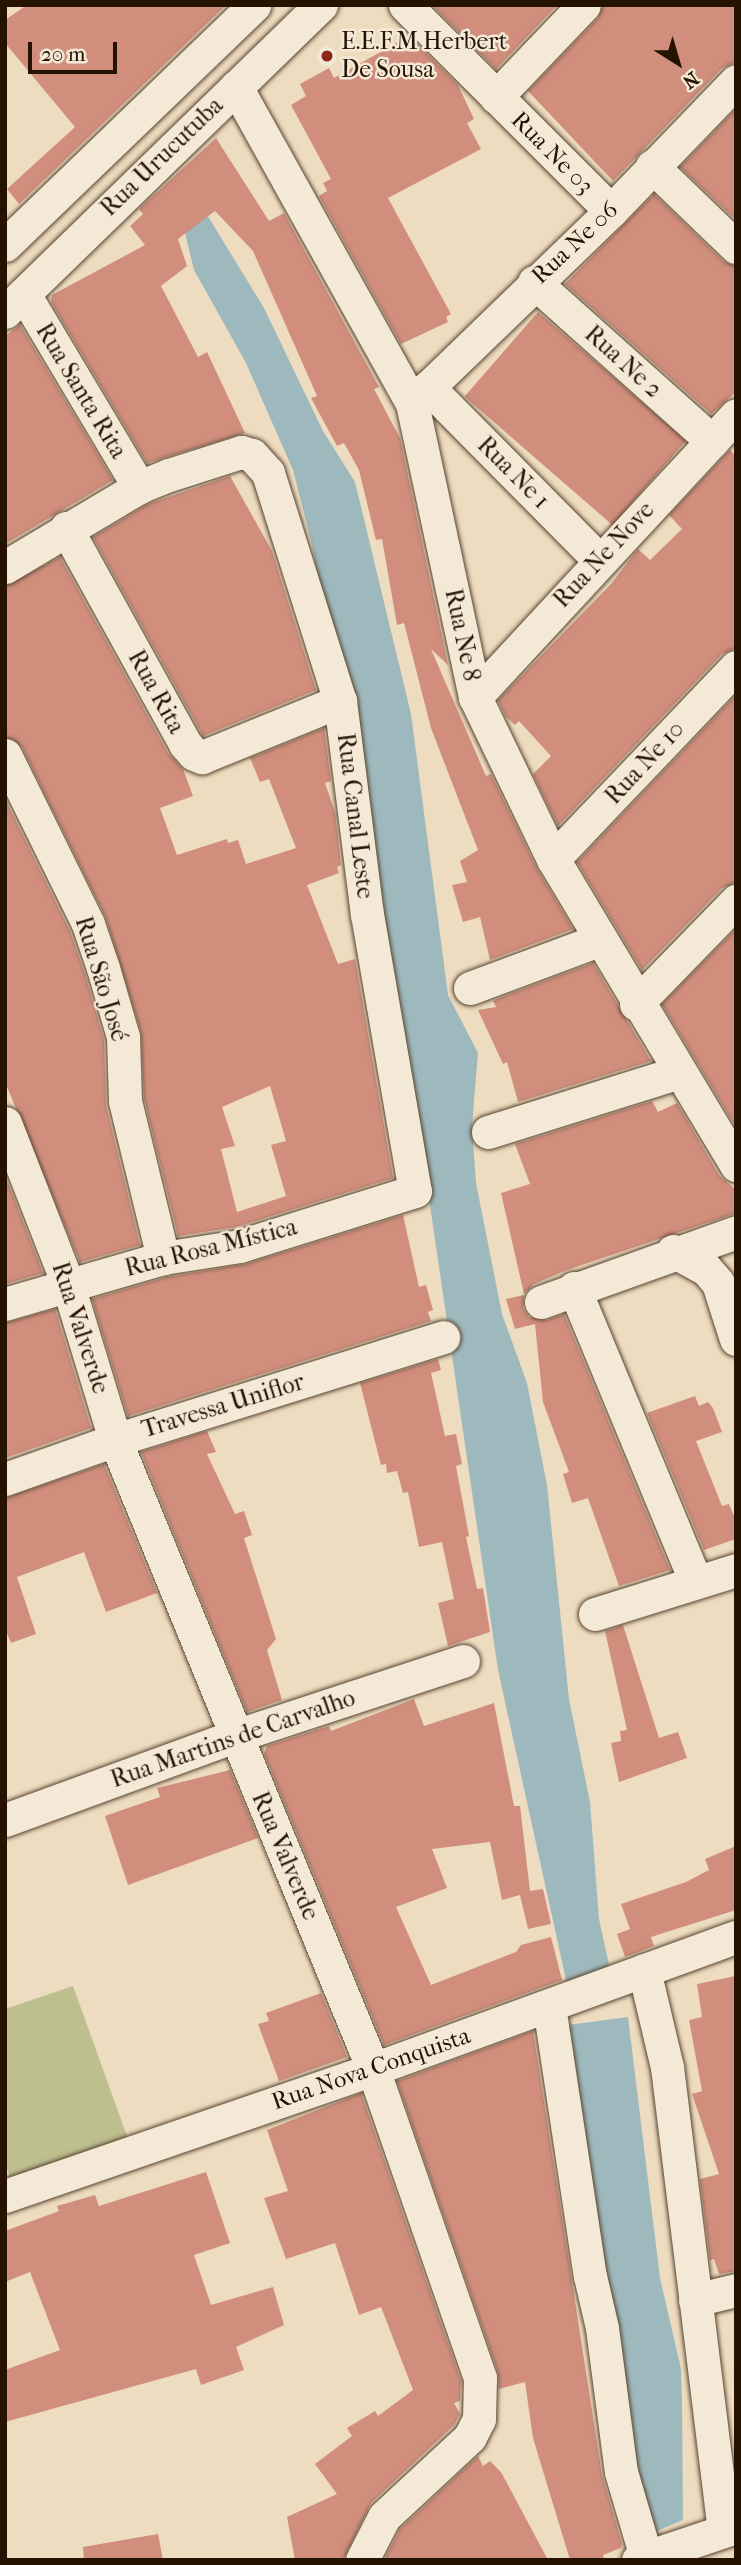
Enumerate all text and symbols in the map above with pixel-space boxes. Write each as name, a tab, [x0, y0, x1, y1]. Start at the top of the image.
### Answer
scale bar	[32, 28, 121, 72]
place label: E.E.F.M Herbert De Sousa	[341, 28, 507, 84]
north arrow	[643, 28, 713, 98]
text: 20 m	[41, 42, 85, 66]
marker: E.E.F.M Herbert De Sousa	[319, 48, 335, 64]
text: N	[678, 67, 703, 93]
street label: Rua Urucutuba	[95, 91, 229, 223]
street label: Rua Ne 03	[505, 106, 599, 200]
street label: Rua Ne 06	[526, 196, 624, 290]
street label: Rua Santa Rita	[29, 318, 133, 464]
street label: Rua Ne 2	[578, 320, 668, 404]
street label: Rua Ne 1	[471, 431, 555, 515]
street label: Rua Ne Nove	[548, 496, 660, 614]
street label: Rua Ne 8	[438, 586, 486, 684]
street label: Rua Rita	[121, 645, 191, 739]
street label: Rua Ne 10	[599, 715, 691, 811]
street label: Rua Canal Leste	[331, 732, 379, 900]
street label: Rua São José	[68, 913, 134, 1045]
street label: Rua Rosa Mística	[122, 1213, 300, 1283]
street label: Rua Valverde	[45, 1259, 115, 1397]
street label: Travessa Uniflor	[138, 1368, 308, 1444]
street label: Rua Martins de Carvalho	[107, 1684, 359, 1794]
street label: Rua Valverde	[245, 1787, 325, 1925]
street label: Rua Nova Conquista	[268, 2022, 474, 2116]

